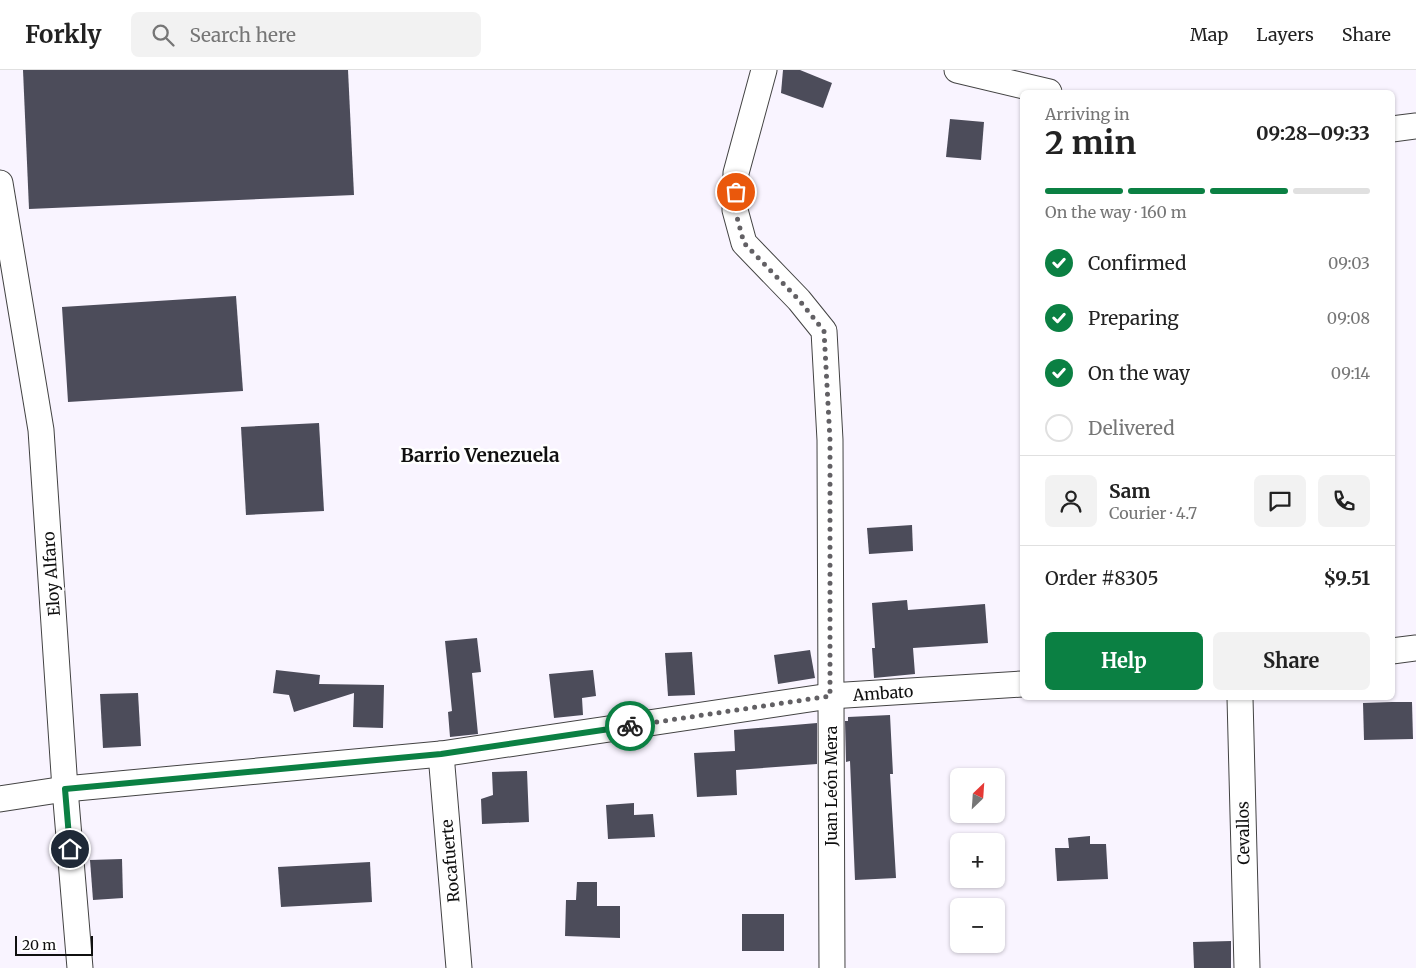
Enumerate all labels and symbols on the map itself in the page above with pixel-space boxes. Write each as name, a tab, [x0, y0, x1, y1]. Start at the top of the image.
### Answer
pin	[715, 171, 757, 213]
district label: Barrio Venezuela	[400, 443, 560, 467]
street label: Eloy Alfaro	[38, 531, 64, 617]
street label: Ambato	[851, 681, 914, 705]
courier	[605, 701, 655, 751]
street label: Juan León Mera	[821, 725, 841, 847]
north arrow	[950, 768, 1005, 822]
street label: Cevallos	[1232, 801, 1254, 865]
street label: Rocafuerte	[436, 819, 464, 903]
pin	[49, 828, 91, 870]
scale bar	[15, 933, 92, 956]

